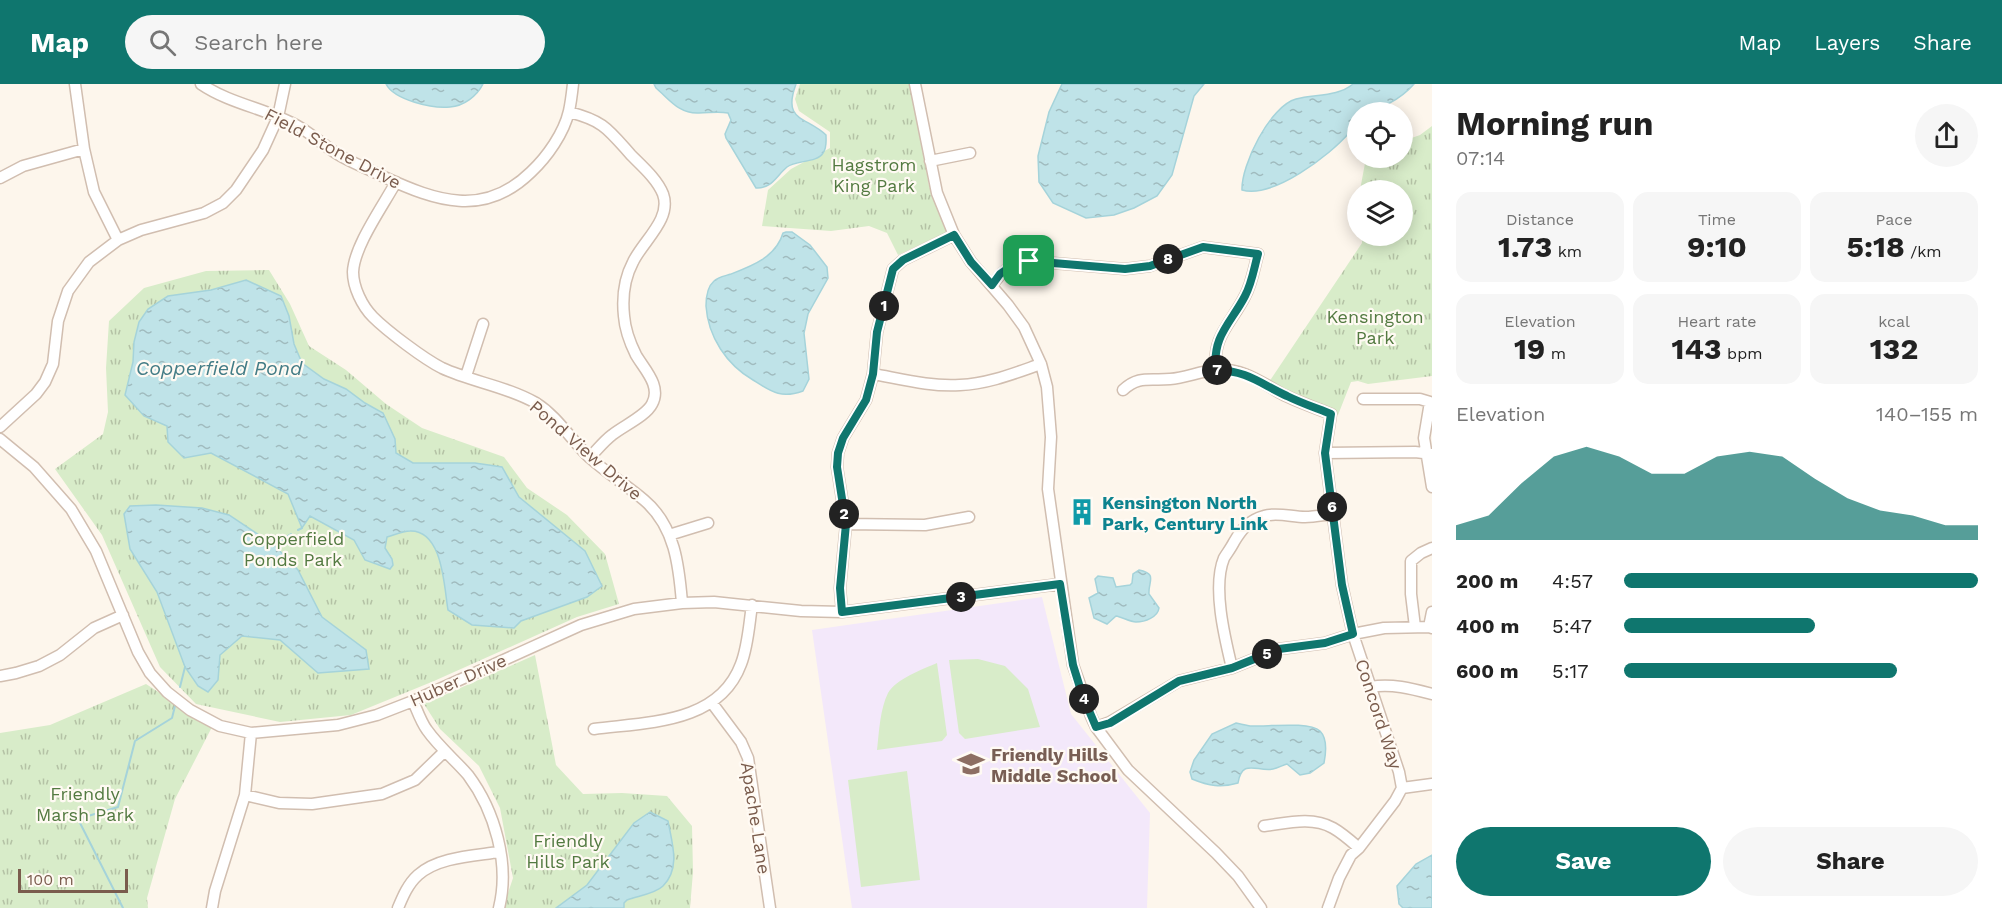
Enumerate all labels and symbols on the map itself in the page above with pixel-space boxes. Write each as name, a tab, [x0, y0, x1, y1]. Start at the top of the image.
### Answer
street label: Field Stone Drive	[261, 103, 405, 193]
park label: Hagstrom King Park	[832, 154, 916, 196]
pin	[1003, 235, 1054, 286]
pin: 8	[1153, 244, 1183, 274]
pin: 1	[869, 291, 899, 321]
park label: Kensington Park	[1326, 306, 1424, 348]
pin: 7	[1202, 355, 1232, 385]
water label: Copperfield Pond	[136, 356, 303, 380]
street label: Pond View Drive	[526, 396, 646, 504]
place label: Kensington North Park, Century Link	[1102, 492, 1269, 534]
pin: 6	[1317, 492, 1347, 522]
building icon: Kensington North Park, Century Link	[1067, 497, 1097, 527]
pin: 2	[829, 499, 859, 529]
park label: Copperfield Ponds Park	[242, 528, 344, 570]
pin: 3	[946, 582, 976, 612]
pin: 5	[1252, 639, 1282, 669]
street label: Huber Drive	[406, 649, 510, 711]
street label: Concord Way	[1351, 656, 1407, 772]
pin: 4	[1069, 684, 1099, 714]
place label: Friendly Hills Middle School	[991, 744, 1117, 786]
school or university icon: Friendly Hills Middle School	[956, 749, 986, 779]
street label: Apache Lane	[737, 760, 775, 876]
park label: Friendly Marsh Park	[36, 783, 134, 825]
park label: Friendly Hills Park	[526, 830, 610, 872]
scale bar	[18, 866, 128, 894]

